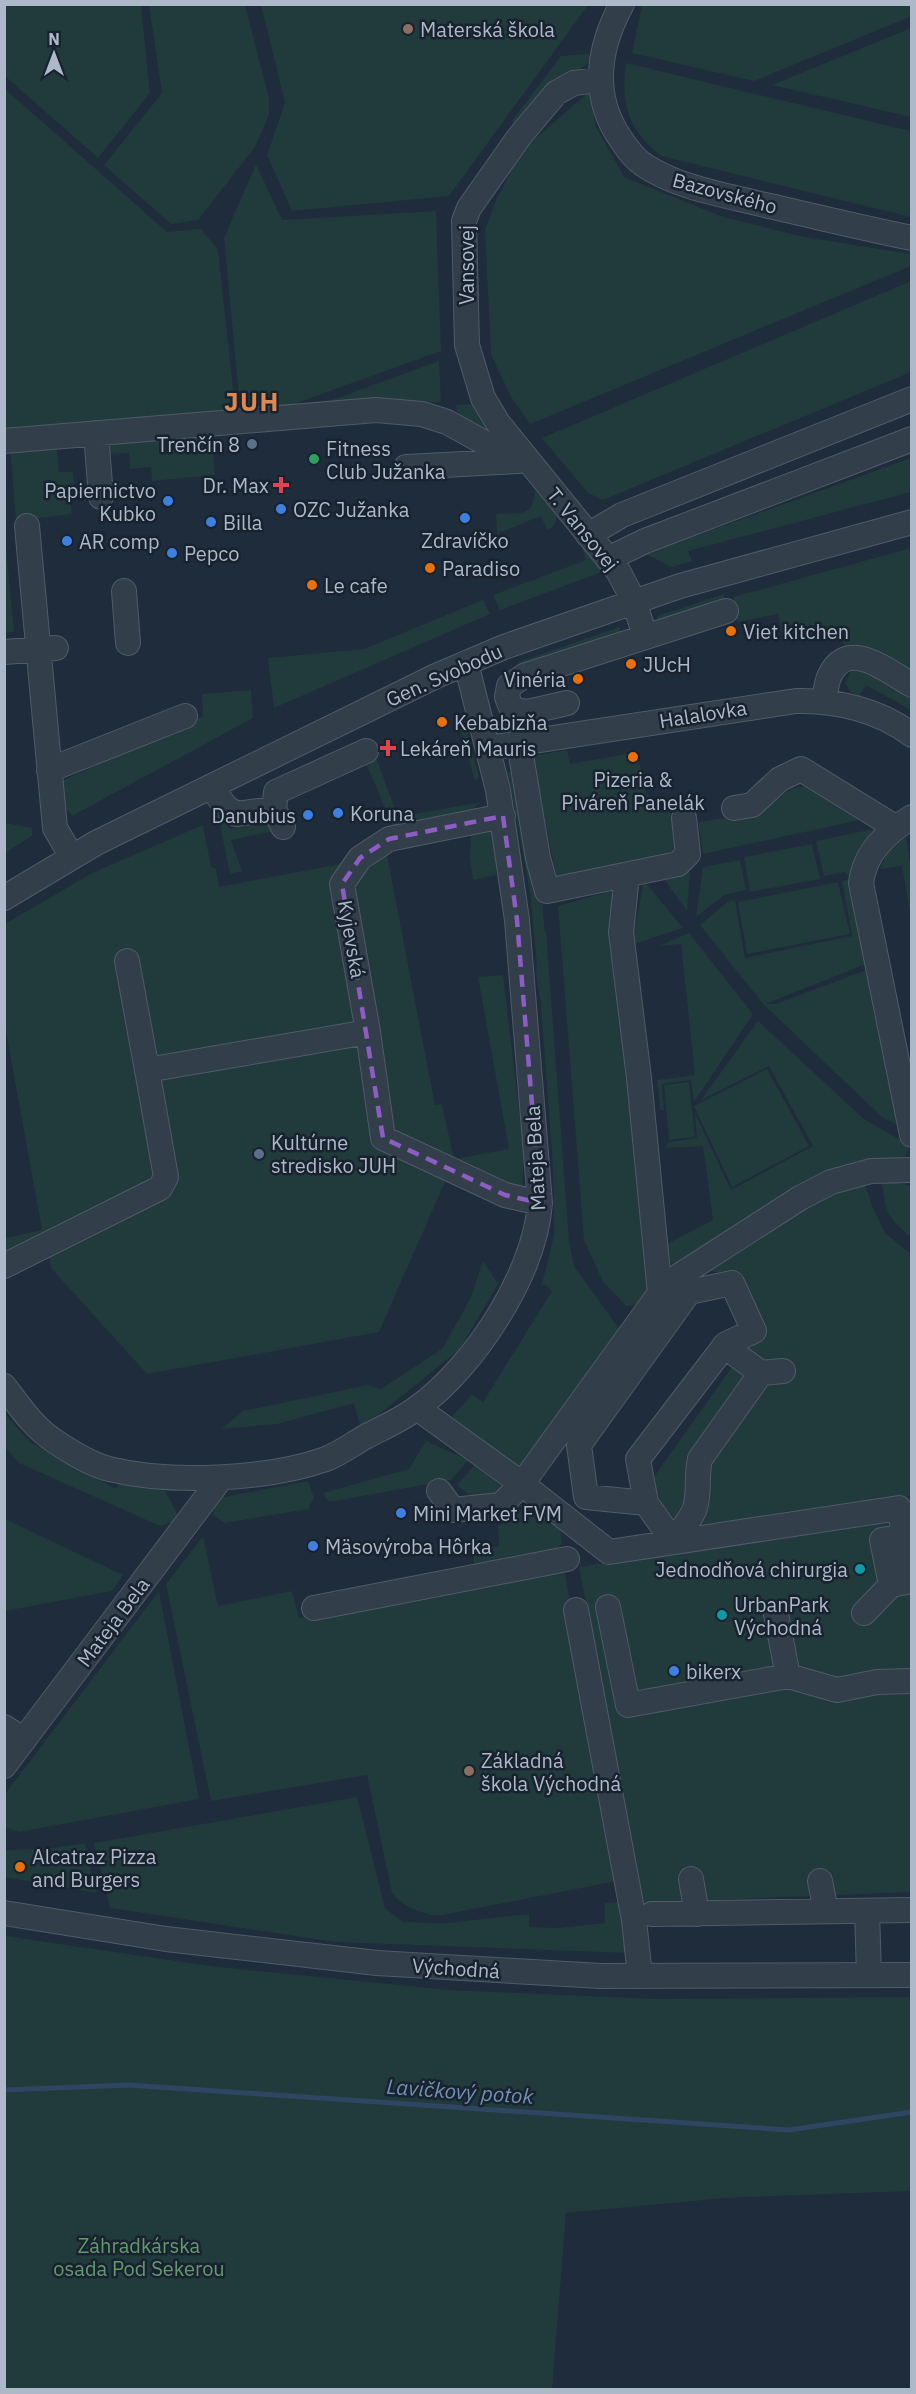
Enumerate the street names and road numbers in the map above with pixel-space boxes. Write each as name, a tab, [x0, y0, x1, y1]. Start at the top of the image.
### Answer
street label: Bazovského	[670, 166, 780, 220]
street label: Vansovej	[453, 225, 480, 305]
street label: T. Vansovej	[541, 482, 625, 576]
street label: Gen. Svobodu	[382, 637, 506, 713]
street label: Halalovka	[657, 694, 749, 734]
street label: Kyjevská	[332, 898, 372, 981]
street label: Mateja Bela	[519, 1104, 551, 1211]
street label: Mateja Bela	[71, 1572, 156, 1672]
street label: Východná	[411, 1951, 501, 1985]

